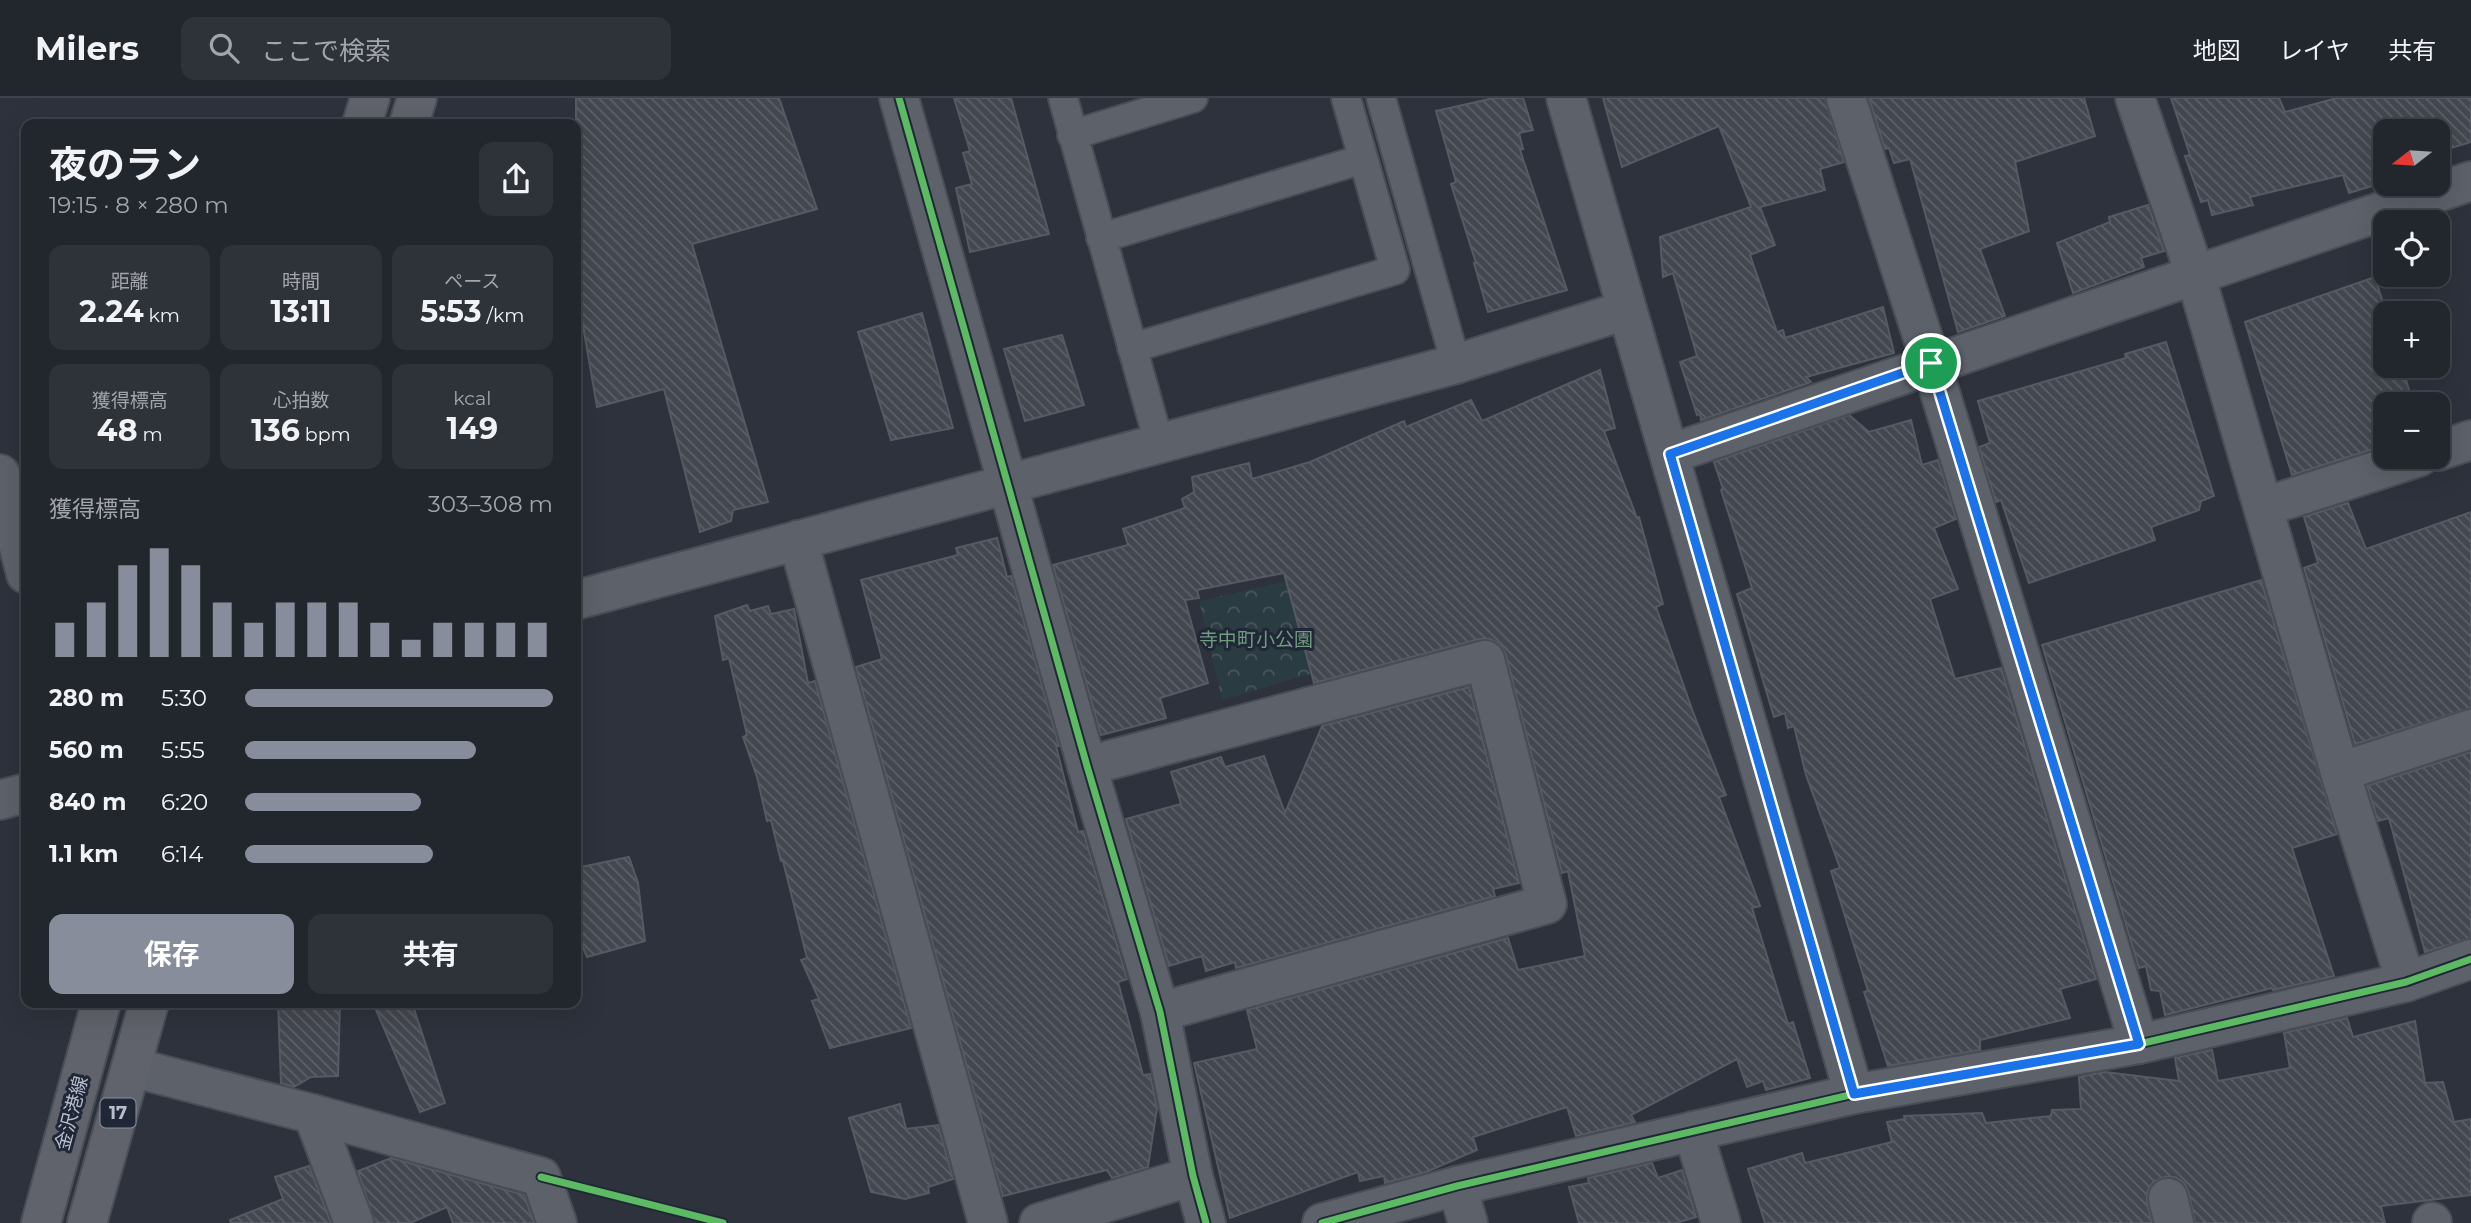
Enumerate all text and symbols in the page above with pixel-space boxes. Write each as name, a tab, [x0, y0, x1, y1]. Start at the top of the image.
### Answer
search box	[181, 17, 671, 80]
text: Milers	[35, 28, 139, 68]
icon: search	[205, 29, 243, 67]
text: ここで検索	[261, 35, 391, 67]
text: 地図	[2193, 36, 2241, 65]
text: レイヤ	[2279, 36, 2350, 65]
text: 共有	[2388, 36, 2436, 65]
north arrow	[2373, 119, 2450, 196]
map controls	[2373, 119, 2450, 469]
text: 夜のラン	[49, 141, 201, 188]
button: share	[479, 142, 553, 216]
text: 19:15 · 8 × 280 m	[49, 191, 229, 219]
button: locate	[2373, 210, 2450, 287]
text: 距離	[111, 270, 149, 293]
text: 時間	[282, 270, 320, 293]
text: ペース	[444, 270, 500, 293]
text: 2.24	[79, 293, 144, 330]
text: 13:11	[271, 293, 331, 330]
text: 5:53	[420, 293, 481, 330]
button: +	[2373, 301, 2450, 378]
text: km	[144, 304, 180, 327]
text: /km	[481, 304, 524, 327]
pin	[1901, 333, 1961, 393]
icon: arrive	[1912, 344, 1950, 382]
text: kcal	[453, 387, 491, 410]
text: 獲得標高	[92, 389, 168, 412]
text: 心拍数	[272, 389, 330, 412]
button: −	[2373, 392, 2450, 469]
text: 149	[447, 410, 498, 447]
text: 48	[97, 412, 137, 449]
text: 136	[251, 412, 300, 449]
text: m	[137, 423, 163, 446]
text: bpm	[300, 423, 351, 446]
text: 303–308 m	[428, 490, 553, 518]
text: 獲得標高	[49, 495, 141, 523]
park label: 寺中町小公園	[1199, 628, 1313, 651]
text: 280 m	[49, 684, 124, 712]
text: 5:30	[161, 684, 207, 712]
text: 560 m	[49, 736, 124, 764]
text: 5:55	[161, 736, 205, 764]
text: 840 m	[49, 788, 126, 816]
text: 6:20	[161, 788, 208, 816]
text: 1.1 km	[49, 840, 118, 868]
text: 6:14	[161, 840, 203, 868]
button: 保存	[49, 914, 294, 994]
button: 共有	[308, 914, 553, 994]
street label: 金沢港線	[51, 1073, 92, 1153]
road number: 17	[100, 1098, 136, 1128]

